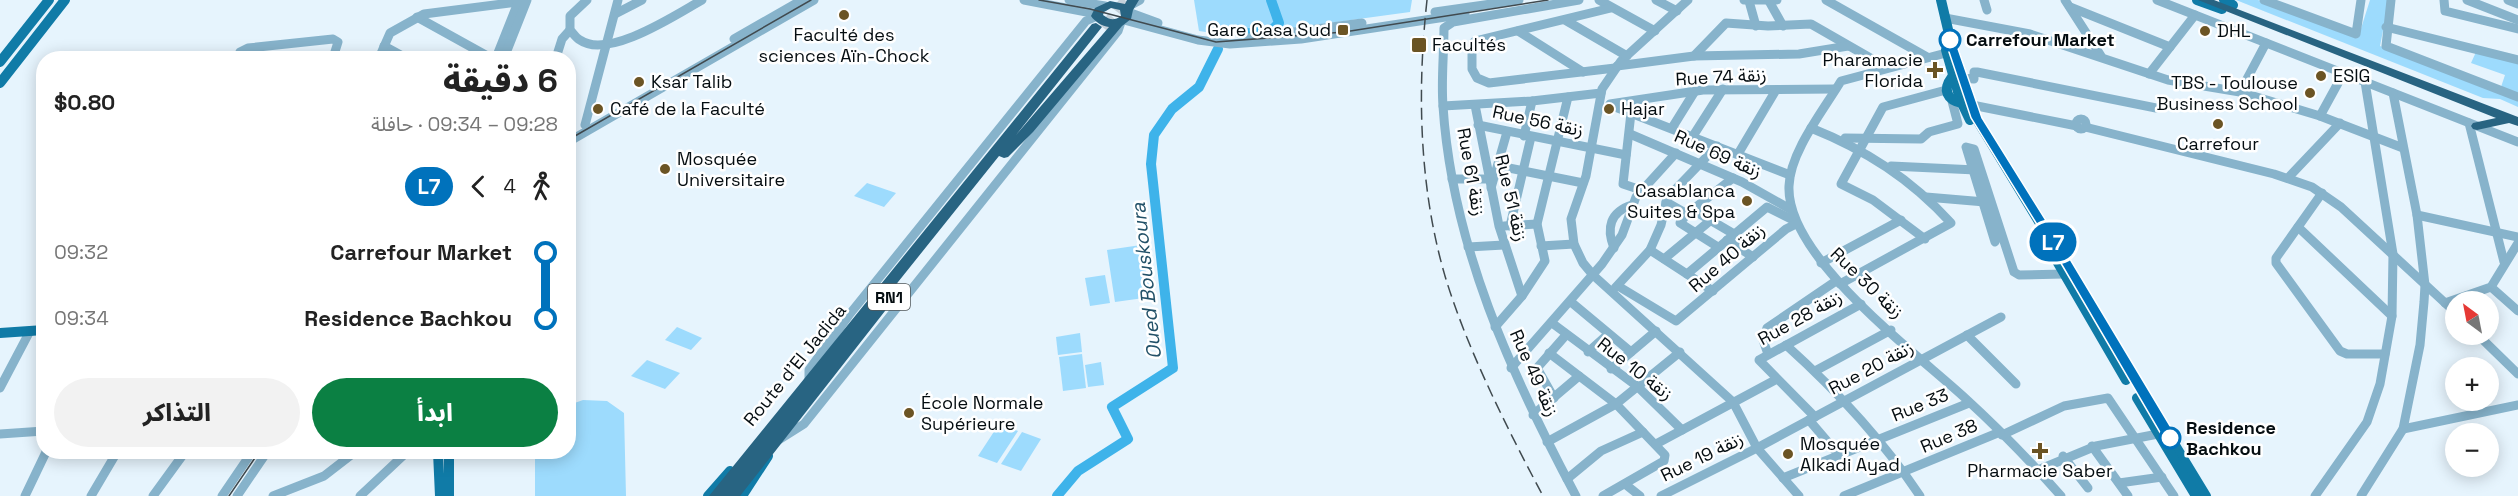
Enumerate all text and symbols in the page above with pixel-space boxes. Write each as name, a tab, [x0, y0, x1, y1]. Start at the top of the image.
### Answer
marker: Faculté des sciences Aïn-Chock	[837, 8, 851, 22]
place label: Gare Casa Sud	[1207, 18, 1331, 41]
place label: DHL	[2217, 19, 2251, 42]
place label: Faculté des sciences Aïn-Chock	[759, 23, 930, 67]
marker: Gare Casa Sud	[1336, 23, 1350, 37]
marker: DHL	[2198, 24, 2212, 38]
place label: Carrefour Market	[1966, 28, 2115, 51]
marker: Carrefour Market	[1939, 29, 1961, 51]
place label: Facultés	[1432, 33, 1506, 56]
marker: Facultés	[1410, 36, 1428, 54]
place label: Pharamacie Florida	[1823, 48, 1923, 92]
text: 6 دقيقة	[443, 60, 558, 102]
street label: Rue 74 زنقة	[1675, 63, 1767, 90]
marker: Pharamacie Florida	[1928, 63, 1942, 77]
place label: ESIG	[2333, 64, 2370, 87]
marker: ESIG	[2314, 69, 2328, 83]
place label: Ksar Talib	[651, 70, 732, 93]
place label: TBS - Toulouse Business School	[2156, 71, 2298, 115]
marker: Ksar Talib	[632, 75, 646, 89]
marker: TBS - Toulouse Business School	[2303, 86, 2317, 100]
text: $0.80	[54, 88, 115, 116]
place label: Café de la Faculté	[610, 97, 765, 120]
place label: Hajar	[1621, 97, 1665, 120]
street label: Rue 56 زنقة	[1490, 100, 1586, 141]
marker: Café de la Faculté	[591, 102, 605, 116]
marker: Hajar	[1602, 102, 1616, 116]
text: 09:28 – 09:34 · حافلة	[371, 111, 558, 137]
marker: Carrefour	[2211, 117, 2225, 131]
street label: Rue 69 زنقة	[1671, 124, 1765, 183]
street label: Rue 61 زنقة	[1452, 126, 1491, 218]
place label: Carrefour	[2177, 132, 2259, 155]
place label: Mosquée Universitaire	[677, 147, 785, 191]
street label: Rue 51 زنقة	[1490, 152, 1533, 244]
marker: Mosquée Universitaire	[658, 162, 672, 176]
icon: back	[462, 170, 495, 203]
icon: walk	[525, 170, 558, 203]
text: L7	[417, 173, 441, 200]
text: 4	[504, 173, 516, 199]
place label: Casablanca Suites & Spa	[1627, 179, 1735, 223]
marker: Casablanca Suites & Spa	[1740, 194, 1754, 208]
water label: Oued Bouskoura	[1125, 201, 1167, 361]
street label: Rue 40 زنقة	[1684, 218, 1770, 297]
line badge: L7	[2026, 222, 2080, 262]
text: L7	[2041, 229, 2065, 256]
text: Carrefour Market	[330, 238, 512, 266]
text: 09:32	[54, 239, 108, 265]
street label: Rue 30 زنقة	[1826, 242, 1909, 323]
road number: RN1	[868, 284, 910, 310]
street label: Rue 28 زنقة	[1754, 285, 1846, 350]
north arrow	[2445, 291, 2499, 345]
map controls	[2445, 291, 2499, 477]
street label: Route d'El Jadida	[738, 299, 851, 430]
text: Residence Bachkou	[304, 304, 512, 332]
text: 09:34	[54, 305, 109, 331]
street label: Rue 49 زنقة	[1505, 326, 1564, 420]
street label: Rue 10 زنقة	[1593, 332, 1678, 405]
street label: Rue 20 زنقة	[1824, 336, 1917, 400]
button: +	[2445, 357, 2499, 411]
button: التذاكر	[54, 378, 300, 447]
button: ابدأ	[312, 378, 558, 447]
street label: Rue 33	[1888, 383, 1952, 426]
place label: École Normale Supérieure	[921, 391, 1043, 435]
marker: École Normale Supérieure	[902, 406, 916, 420]
street label: Rue 38	[1917, 413, 1981, 458]
place label: Residence Bachkou	[2186, 416, 2276, 460]
button: −	[2445, 423, 2499, 477]
street label: Rue 19 زنقة	[1657, 427, 1747, 486]
marker: Residence Bachkou	[2159, 427, 2181, 449]
place label: Mosquée Alkadi Ayad	[1800, 432, 1900, 476]
marker: Pharmacie Saber	[2033, 444, 2047, 458]
marker: Mosquée Alkadi Ayad	[1781, 447, 1795, 461]
place label: Pharmacie Saber	[1967, 459, 2113, 482]

